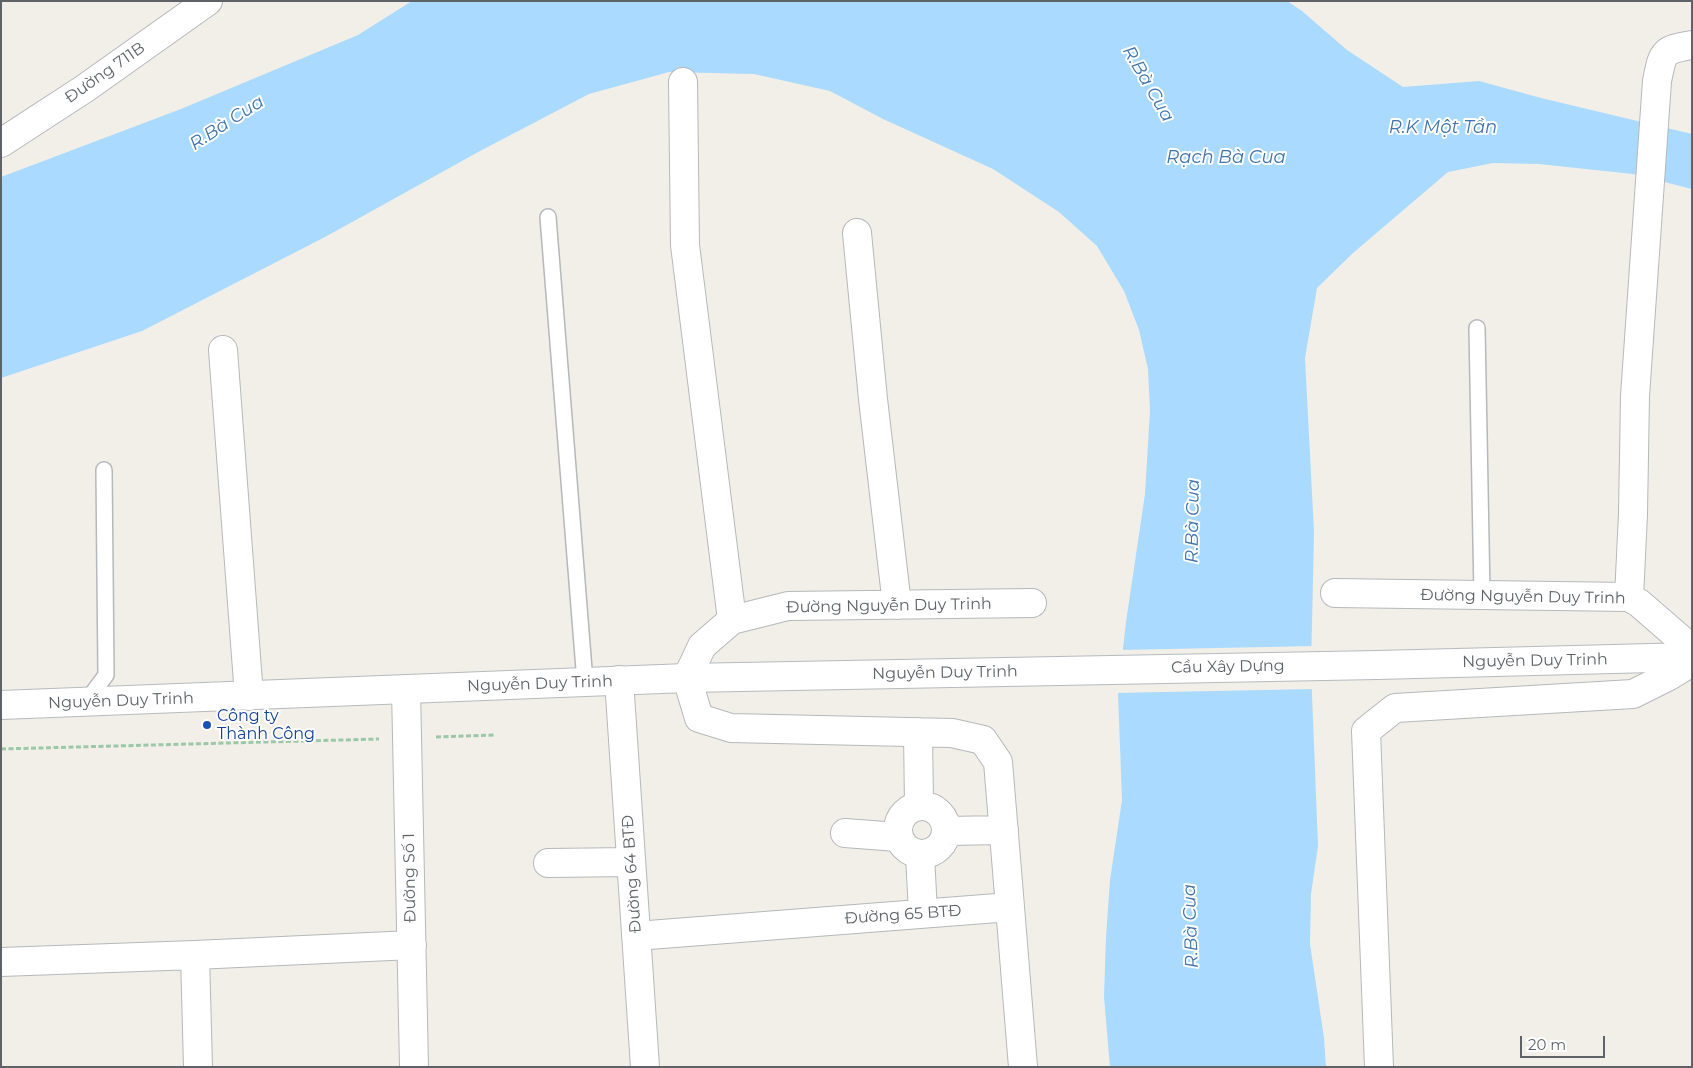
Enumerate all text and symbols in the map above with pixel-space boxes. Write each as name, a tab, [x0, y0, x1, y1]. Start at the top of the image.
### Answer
street label: Đường 711B	[61, 38, 149, 108]
water label: R.Bà Cua	[1118, 42, 1178, 126]
water label: R.Bà Cua	[186, 91, 268, 155]
water label: R.K Một Tần	[1389, 117, 1497, 139]
water label: Rạch Bà Cua	[1166, 147, 1286, 169]
water label: R.Bà Cua	[1181, 479, 1205, 563]
street label: Đường Nguyễn Duy Trinh	[1420, 586, 1626, 608]
street label: Đường Nguyễn Duy Trinh	[786, 595, 992, 617]
street label: Nguyễn Duy Trinh	[1462, 650, 1608, 672]
street label: Cầu Xây Dựng	[1171, 656, 1285, 678]
street label: Nguyễn Duy Trinh	[872, 662, 1018, 684]
street label: Nguyễn Duy Trinh	[467, 672, 613, 696]
street label: Nguyễn Duy Trinh	[48, 689, 194, 713]
place label: Công ty Thành Công	[217, 706, 315, 744]
marker: Công ty Thành Công	[201, 719, 213, 731]
street label: Đường 64 BTĐ	[618, 814, 646, 934]
street label: Đường Số 1	[400, 833, 420, 923]
water label: R.Bà Cua	[1179, 884, 1203, 968]
street label: Đường 65 BTĐ	[844, 901, 962, 929]
scale bar	[1523, 1026, 1608, 1058]
text: 20 m	[1528, 1035, 1566, 1054]

